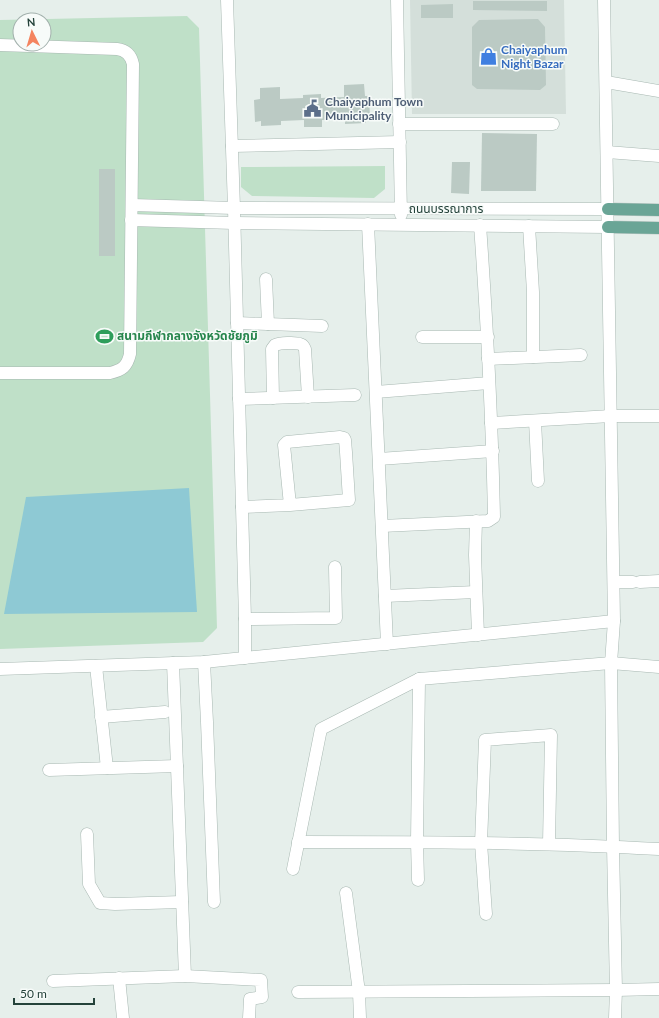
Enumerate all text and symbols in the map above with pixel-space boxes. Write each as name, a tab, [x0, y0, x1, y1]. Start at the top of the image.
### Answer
north arrow	[12, 12, 52, 52]
text: N	[26, 15, 36, 28]
place label: Chaiyaphum Night Bazar	[501, 42, 568, 71]
shop icon: Chaiyaphum Night Bazar	[478, 47, 498, 67]
place label: Chaiyaphum Town Municipality	[325, 94, 423, 123]
public building icon: Chaiyaphum Town Municipality	[302, 99, 322, 119]
street label: ถนนบรรณาการ	[409, 201, 483, 216]
sports icon: สนามกีฬากลางจังหวัดชัยภูมิ	[94, 326, 114, 346]
place label: สนามกีฬากลางจังหวัดชัยภูมิ	[117, 328, 258, 344]
scale bar	[14, 980, 94, 1006]
text: 50 m	[20, 986, 47, 1001]

